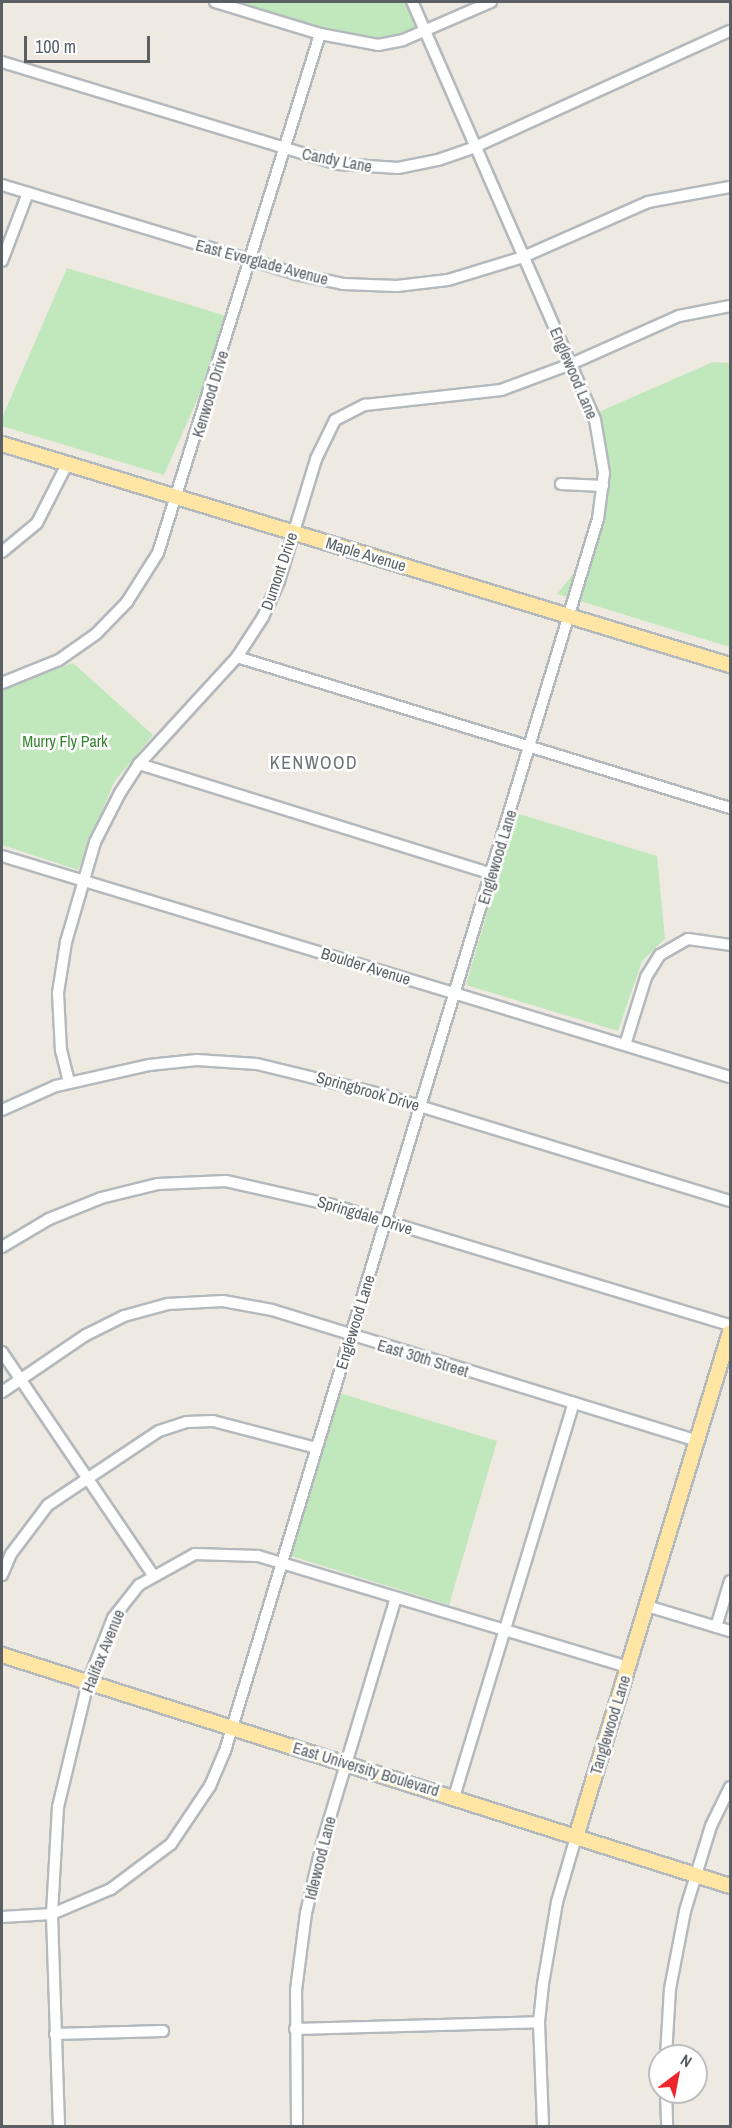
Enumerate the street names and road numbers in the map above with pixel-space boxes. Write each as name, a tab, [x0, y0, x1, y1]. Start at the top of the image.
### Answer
street label: Candy Lane	[300, 144, 374, 176]
street label: East Everglade Avenue	[193, 235, 331, 289]
street label: Englewood Lane	[546, 324, 602, 422]
street label: Kenwood Drive	[188, 348, 232, 440]
street label: Dumont Drive	[257, 530, 301, 612]
street label: Maple Avenue	[323, 533, 409, 575]
street label: Englewood Lane	[474, 807, 520, 907]
street label: Boulder Avenue	[319, 943, 413, 989]
street label: Springbrook Drive	[314, 1067, 422, 1115]
street label: Springdale Drive	[315, 1191, 415, 1239]
street label: Englewood Lane	[332, 1272, 378, 1372]
street label: East 30th Street	[375, 1335, 471, 1381]
street label: Halifax Avenue	[77, 1606, 129, 1696]
street label: Tanglewood Lane	[586, 1673, 634, 1777]
street label: East University Boulevard	[291, 1738, 441, 1800]
street label: Idlewood Lane	[300, 1814, 340, 1902]

